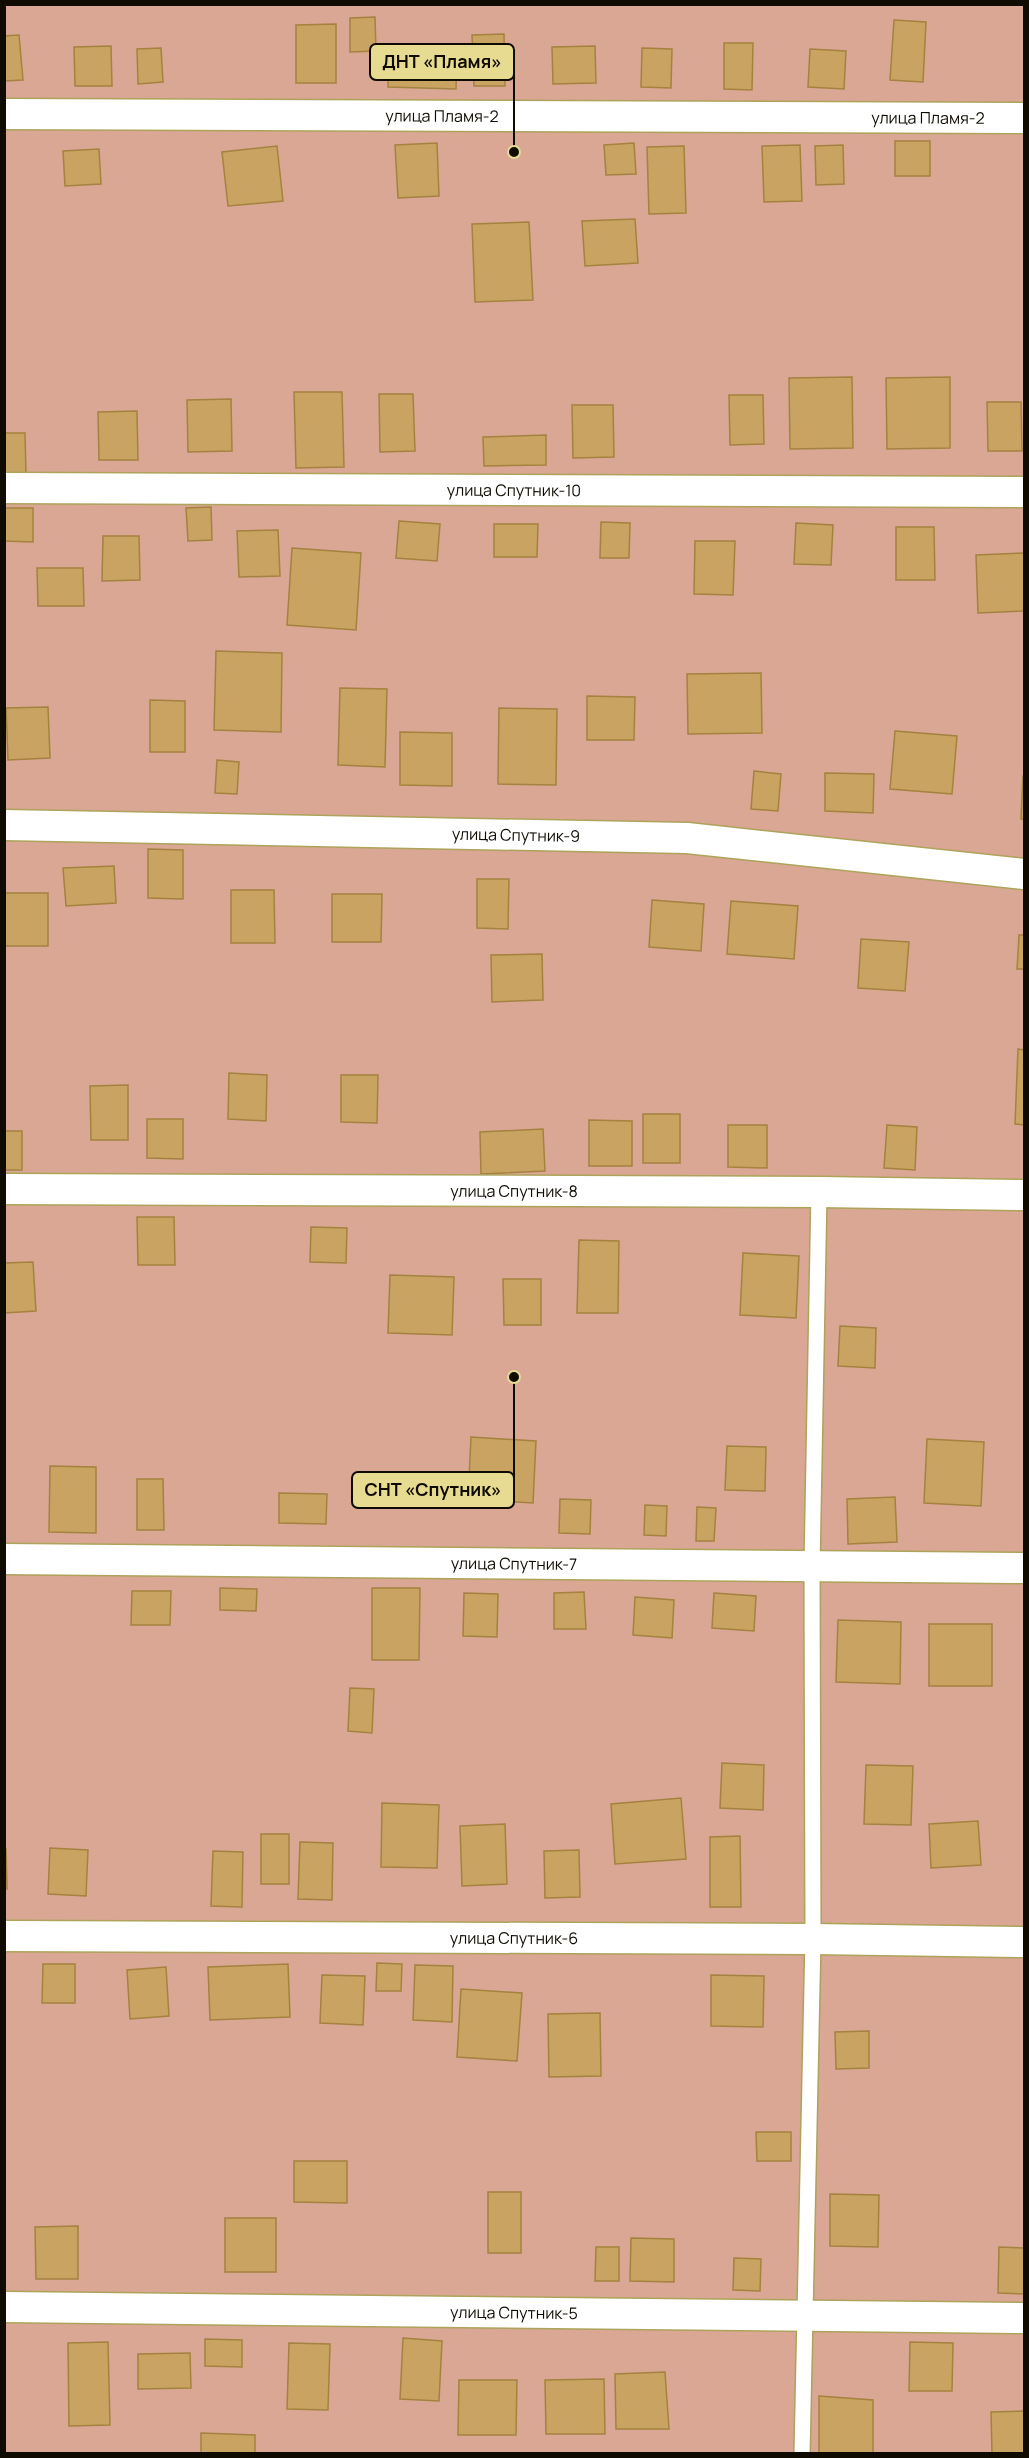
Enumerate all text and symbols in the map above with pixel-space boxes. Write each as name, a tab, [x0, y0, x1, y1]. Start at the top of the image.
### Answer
callout: ДНТ «Пламя»	[370, 44, 514, 80]
text: ДНТ «Пламя»	[382, 49, 502, 73]
street label: улица Пламя-2	[385, 104, 499, 127]
street label: улица Пламя-2	[871, 106, 985, 129]
street label: улица Спутник-10	[447, 479, 581, 501]
street label: улица Спутник-9	[452, 823, 580, 847]
street label: улица Спутник-8	[450, 1180, 578, 1202]
callout: СНТ «Спутник»	[352, 1472, 514, 1508]
text: СНТ «Спутник»	[364, 1477, 502, 1501]
street label: улица Спутник-7	[451, 1552, 577, 1575]
street label: улица Спутник-6	[450, 1927, 578, 1949]
street label: улица Спутник-5	[450, 2301, 578, 2324]

